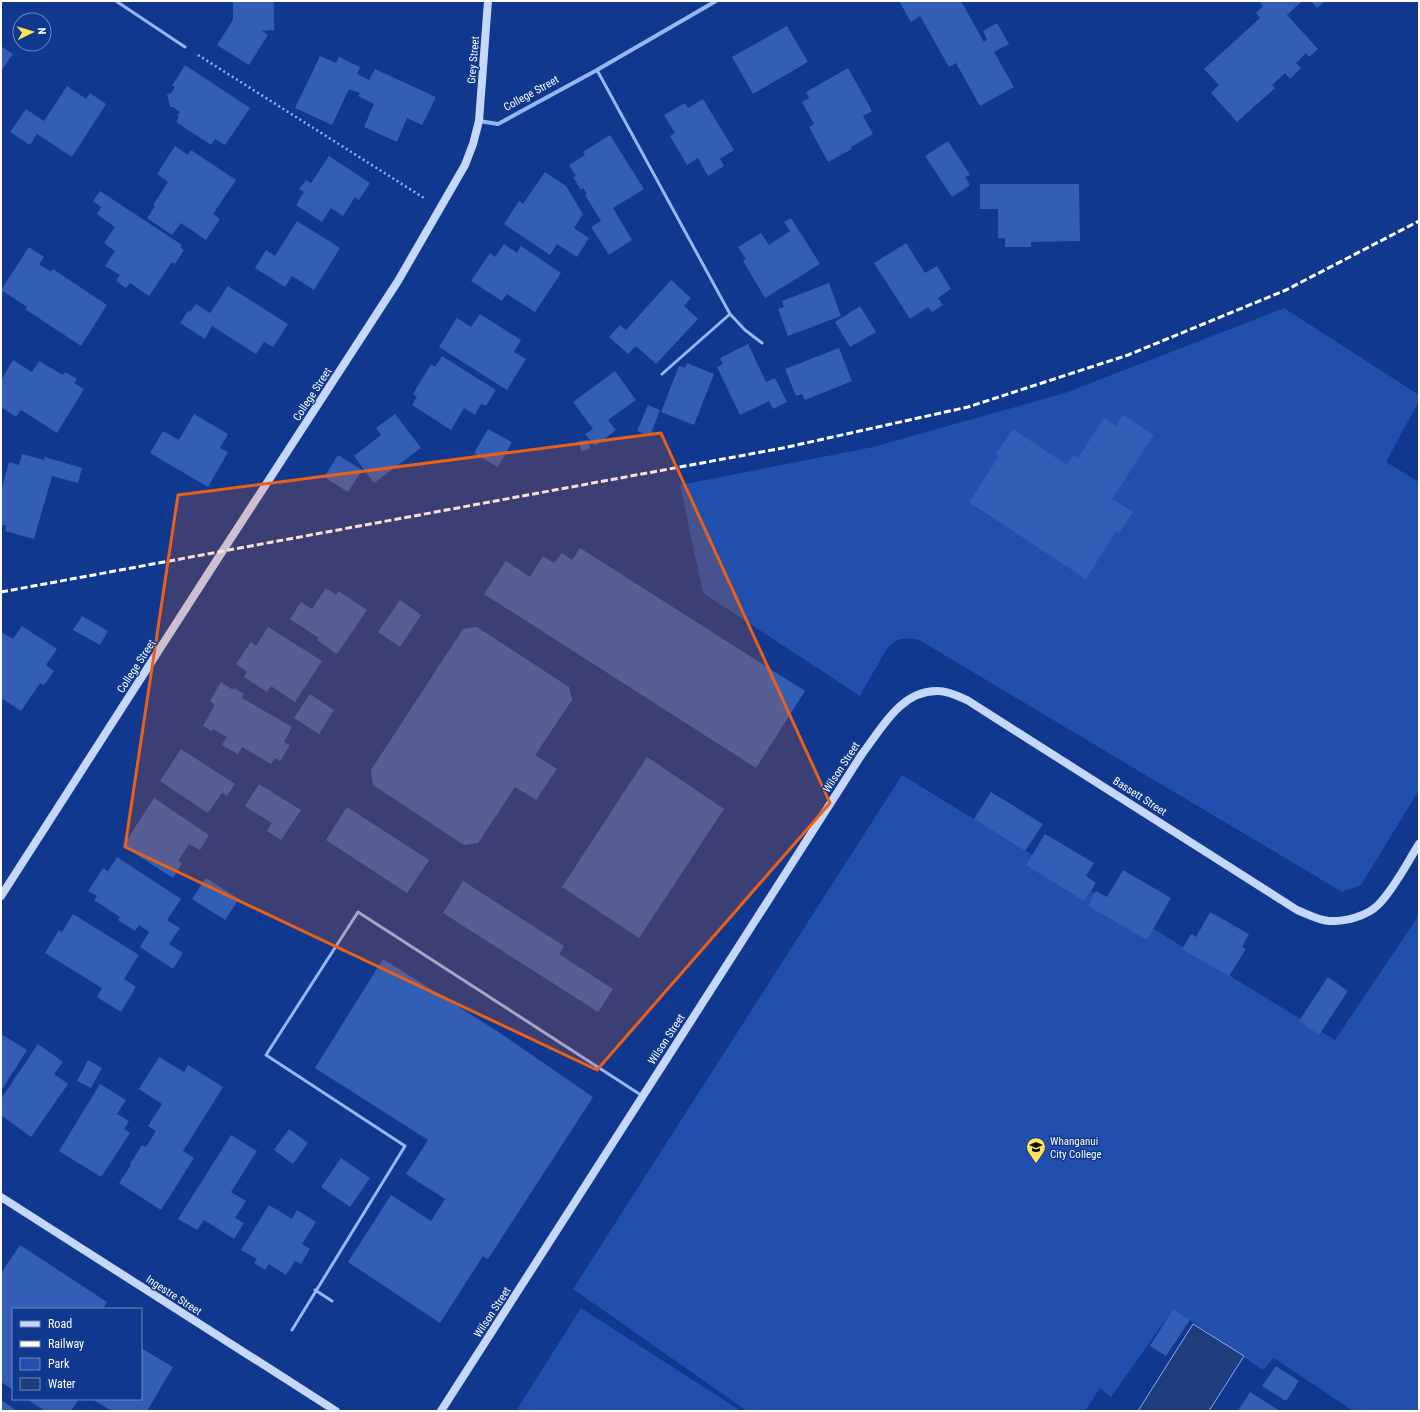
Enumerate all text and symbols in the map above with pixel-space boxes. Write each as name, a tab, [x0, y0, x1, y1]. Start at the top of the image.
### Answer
north arrow	[12, 12, 52, 52]
text: N	[35, 27, 48, 35]
street label: Grey Street	[465, 36, 482, 84]
street label: College Street	[501, 73, 561, 114]
street label: College Street	[290, 365, 334, 423]
street label: College Street	[114, 637, 158, 695]
street label: Wilson Street	[820, 740, 863, 795]
street label: Bassett Street	[1110, 774, 1169, 819]
street label: Wilson Street	[645, 1012, 688, 1067]
place label: Whanganui City College	[1050, 1135, 1102, 1161]
school or university icon: Whanganui City College	[1025, 1136, 1047, 1164]
street label: Ingestre Street	[144, 1273, 204, 1318]
street label: Wilson Street	[471, 1285, 514, 1340]
legend	[12, 1308, 142, 1400]
text: Road	[48, 1317, 72, 1331]
text: Railway	[48, 1337, 84, 1351]
text: Park	[48, 1357, 70, 1371]
text: Water	[48, 1377, 76, 1391]

